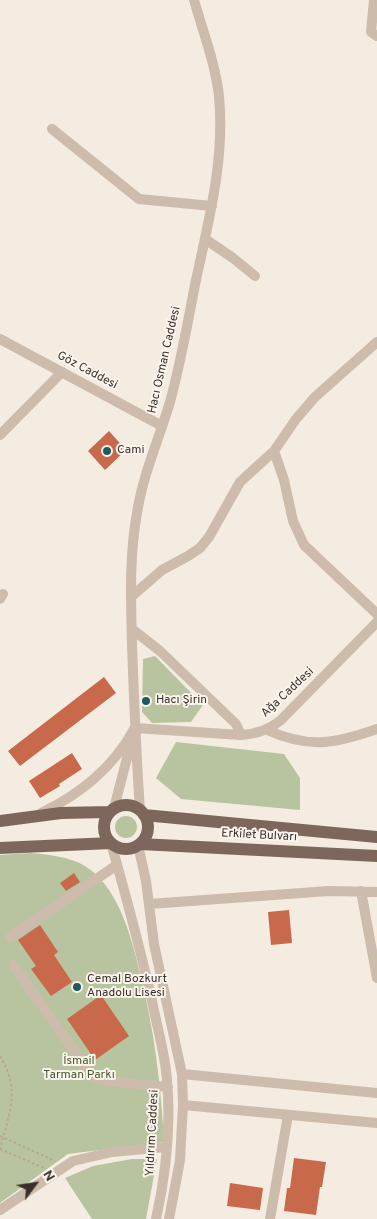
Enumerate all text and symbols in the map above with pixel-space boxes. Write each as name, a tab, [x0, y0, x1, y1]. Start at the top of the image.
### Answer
street label: Hacı Osman Caddesi	[146, 305, 184, 415]
street label: Göz Caddesi	[54, 349, 120, 393]
place label: Cami	[117, 444, 144, 458]
marker: Cami	[101, 445, 113, 457]
street label: Ağa Caddesi	[259, 665, 317, 721]
place label: Hacı Şirin	[156, 694, 207, 708]
marker: Hacı Şirin	[140, 695, 152, 707]
street label: Erkilet Bulvarı	[221, 827, 297, 845]
place label: Cemal Bozkurt Anadolu Lisesi	[87, 973, 167, 1001]
marker: Cemal Bozkurt Anadolu Lisesi	[71, 981, 83, 993]
park label: İsmail Tarman Parkı	[43, 1055, 115, 1083]
street label: Yıldırım Caddesi	[144, 1089, 162, 1177]
north arrow	[10, 1159, 60, 1209]
text: N	[38, 1167, 58, 1185]

